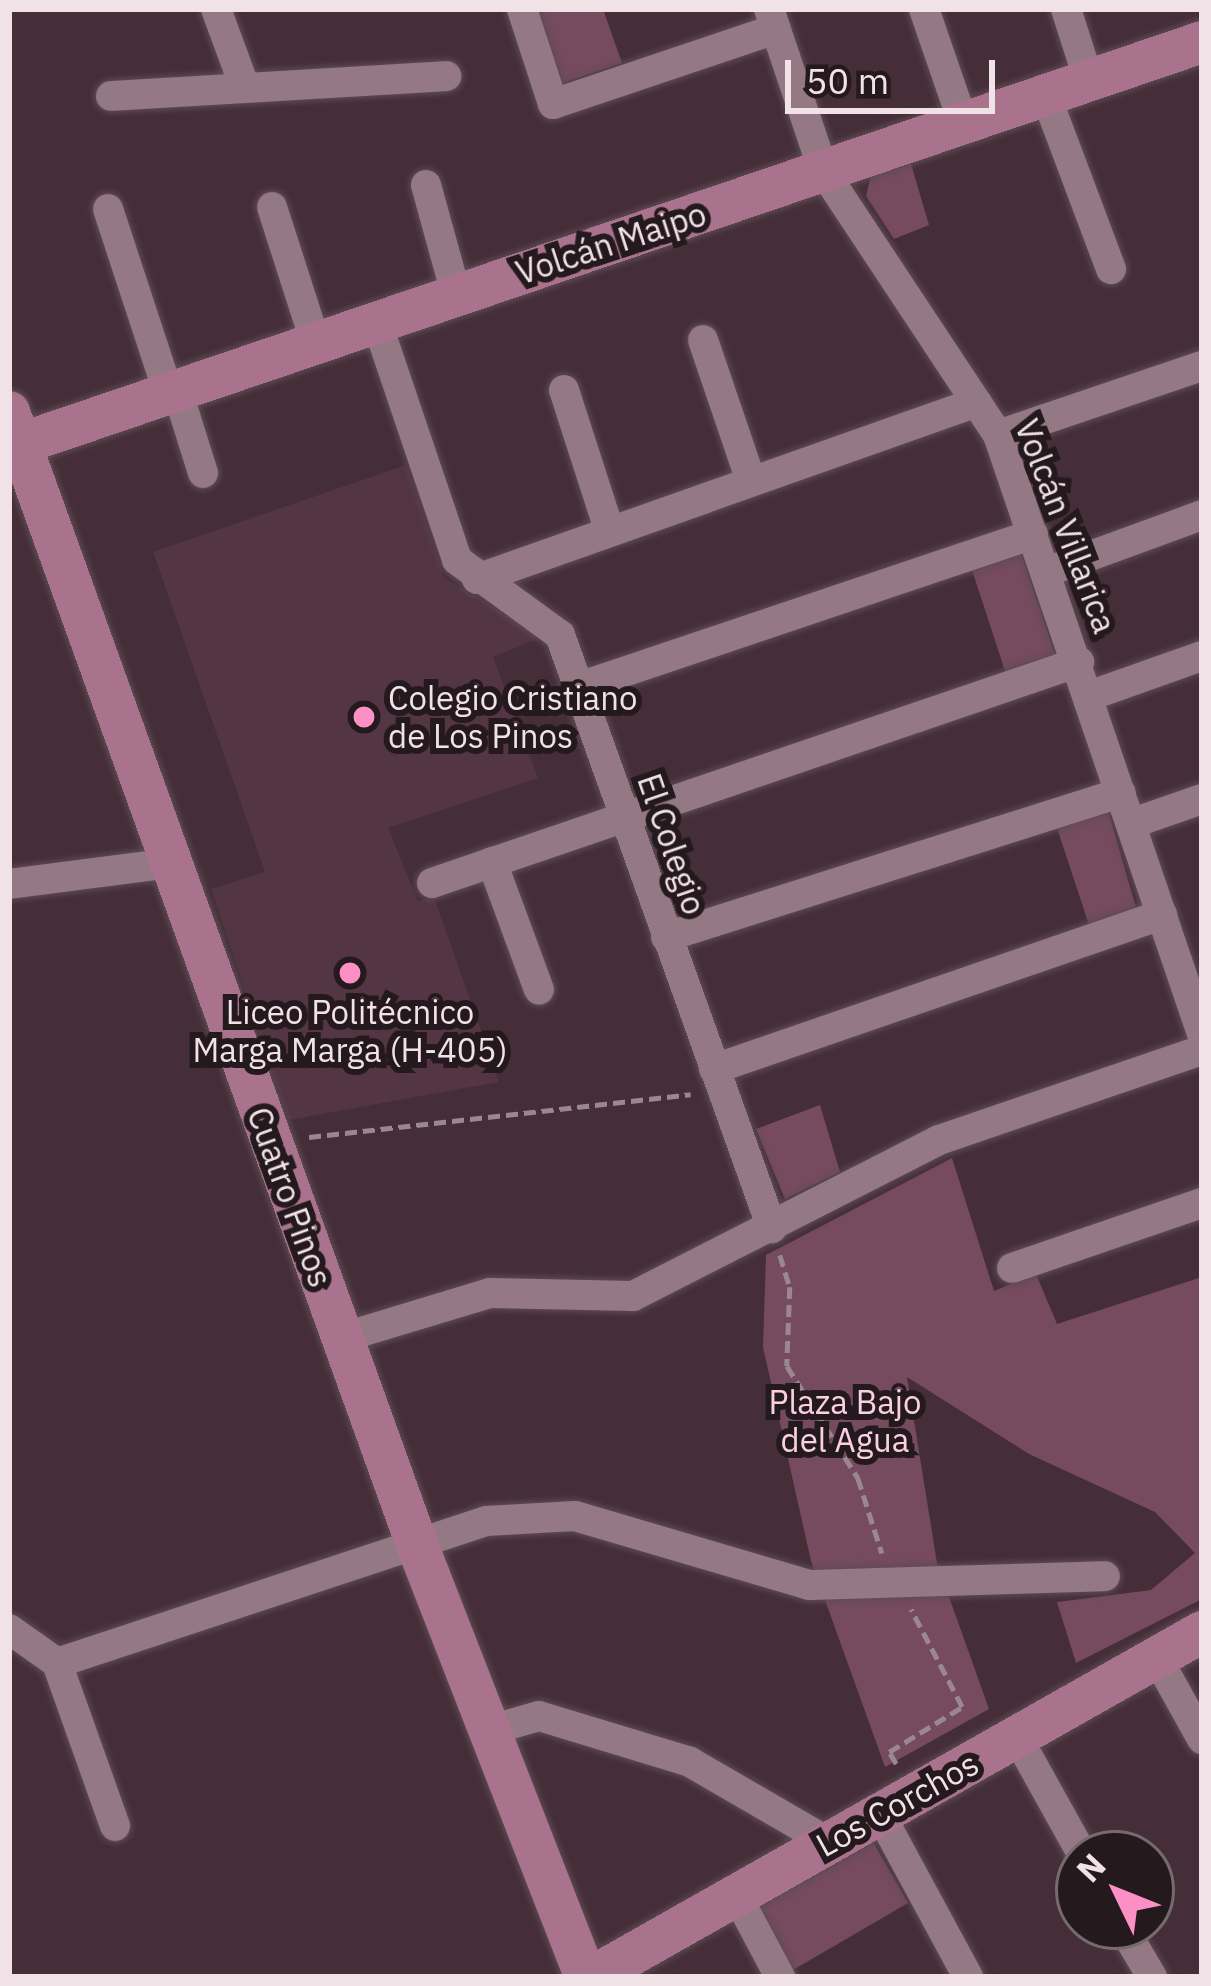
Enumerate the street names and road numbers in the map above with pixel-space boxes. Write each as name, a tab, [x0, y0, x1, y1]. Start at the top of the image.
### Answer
street label: Volcán Maipo	[511, 194, 711, 292]
street label: Volcán Villarica	[1007, 414, 1125, 638]
street label: El Colegio	[629, 768, 715, 920]
street label: Cuatro Pinos	[239, 1102, 341, 1292]
street label: Los Corchos	[809, 1743, 985, 1865]

